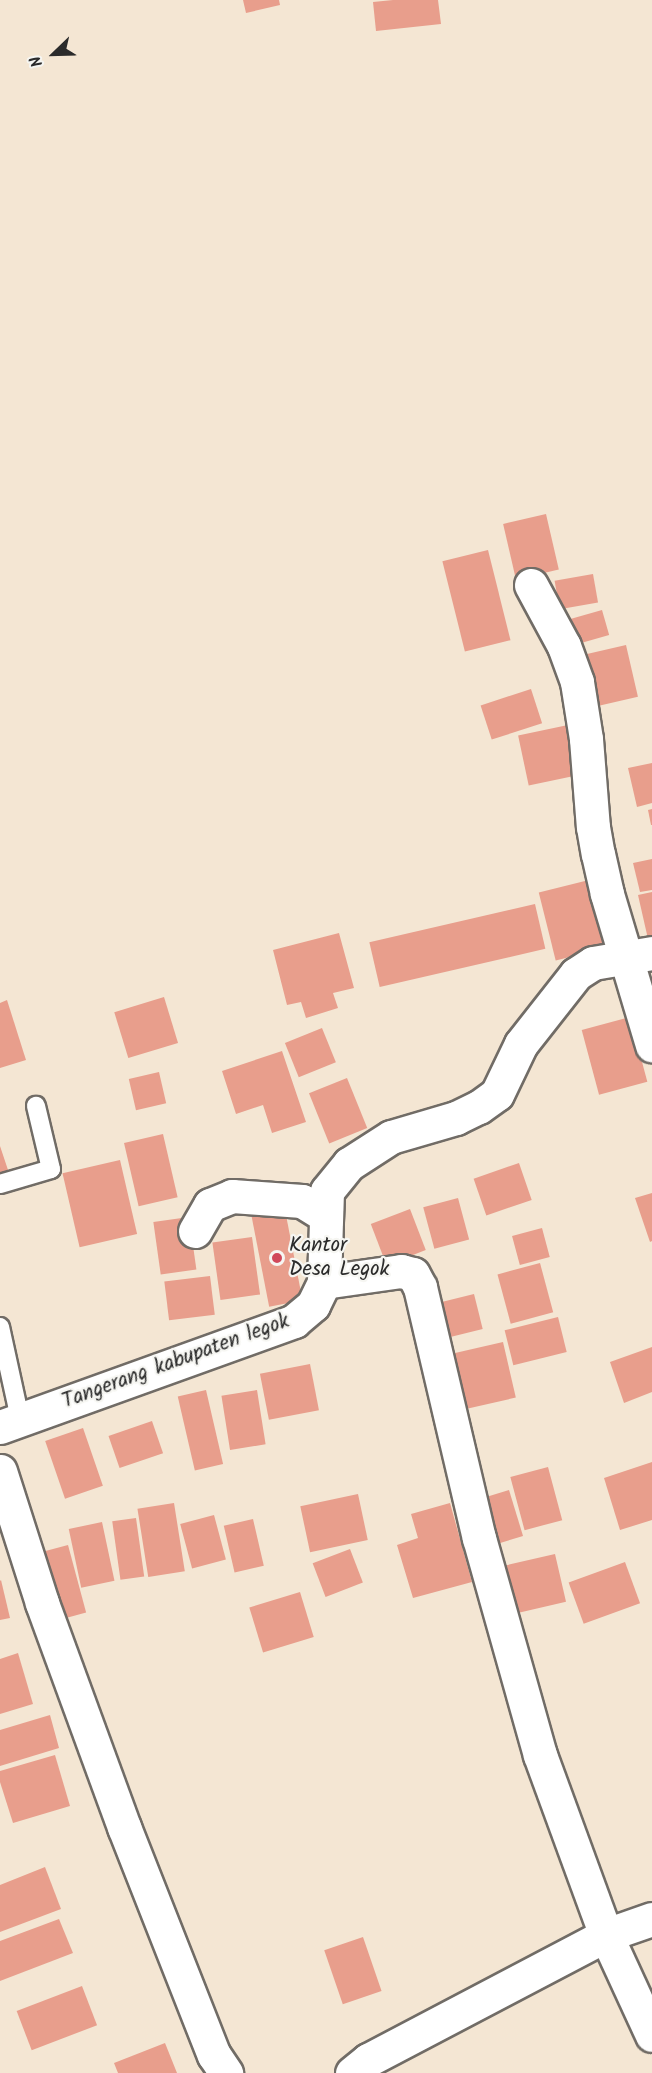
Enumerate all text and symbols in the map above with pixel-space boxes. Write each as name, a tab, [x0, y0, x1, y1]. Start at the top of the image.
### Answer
north arrow	[24, 24, 84, 84]
text: N	[23, 52, 50, 71]
place label: Kantor Desa Legok	[289, 1233, 389, 1283]
marker: Kantor Desa Legok	[270, 1251, 284, 1265]
street label: Tangerang kabupaten legok	[59, 1309, 293, 1415]

